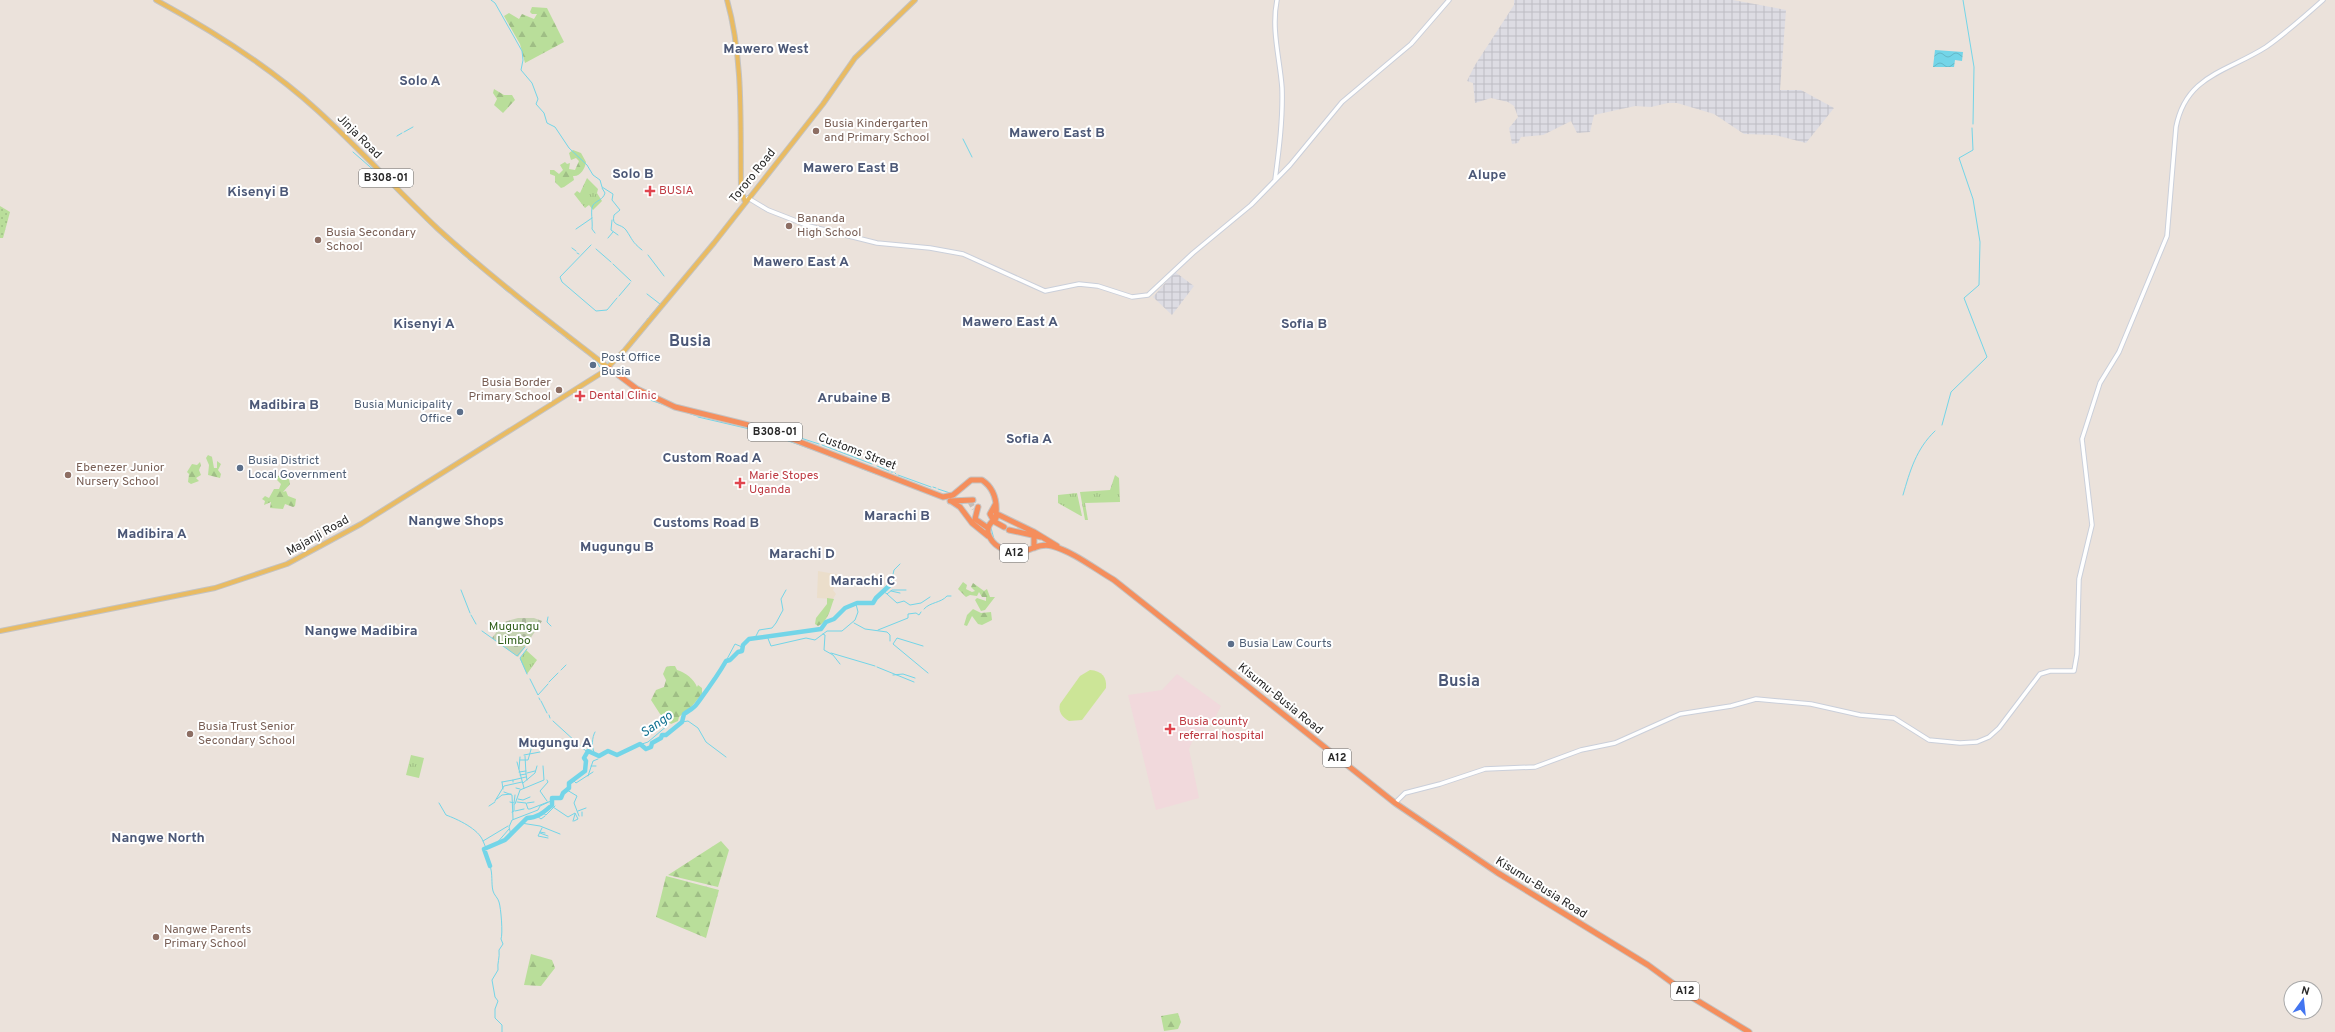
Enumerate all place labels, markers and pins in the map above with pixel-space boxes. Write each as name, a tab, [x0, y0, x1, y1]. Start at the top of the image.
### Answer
place label: Busia Kindergarten and Primary School	[824, 116, 929, 146]
marker: Busia Kindergarten and Primary School	[811, 126, 821, 136]
place label: BUSIA	[659, 183, 694, 199]
marker: BUSIA	[644, 185, 656, 197]
place label: Bananda High School	[797, 211, 861, 241]
marker: Bananda High School	[784, 221, 794, 231]
place label: Busia Secondary School	[326, 225, 416, 255]
marker: Busia Secondary School	[313, 235, 323, 245]
place label: Post Office Busia	[601, 350, 661, 380]
marker: Post Office Busia	[588, 360, 598, 370]
place label: Busia Border Primary School	[469, 375, 551, 405]
marker: Busia Border Primary School	[554, 385, 564, 395]
place label: Dental Clinic	[589, 388, 657, 404]
marker: Dental Clinic	[574, 390, 586, 402]
place label: Busia Municipality Office	[354, 397, 452, 427]
marker: Busia Municipality Office	[455, 407, 465, 417]
place label: Busia District Local Government	[248, 453, 347, 483]
place label: Ebenezer Junior Nursery School	[76, 460, 165, 490]
marker: Busia District Local Government	[235, 463, 245, 473]
place label: Marie Stopes Uganda	[749, 468, 819, 498]
marker: Ebenezer Junior Nursery School	[63, 470, 73, 480]
marker: Marie Stopes Uganda	[734, 477, 746, 489]
place label: Busia Law Courts	[1239, 636, 1332, 652]
marker: Busia Law Courts	[1226, 639, 1236, 649]
place label: Busia county referral hospital	[1179, 714, 1264, 744]
place label: Busia Trust Senior Secondary School	[198, 719, 295, 749]
marker: Busia county referral hospital	[1164, 723, 1176, 735]
marker: Busia Trust Senior Secondary School	[185, 729, 195, 739]
place label: Nangwe Parents Primary School	[164, 922, 251, 952]
marker: Nangwe Parents Primary School	[151, 932, 161, 942]

